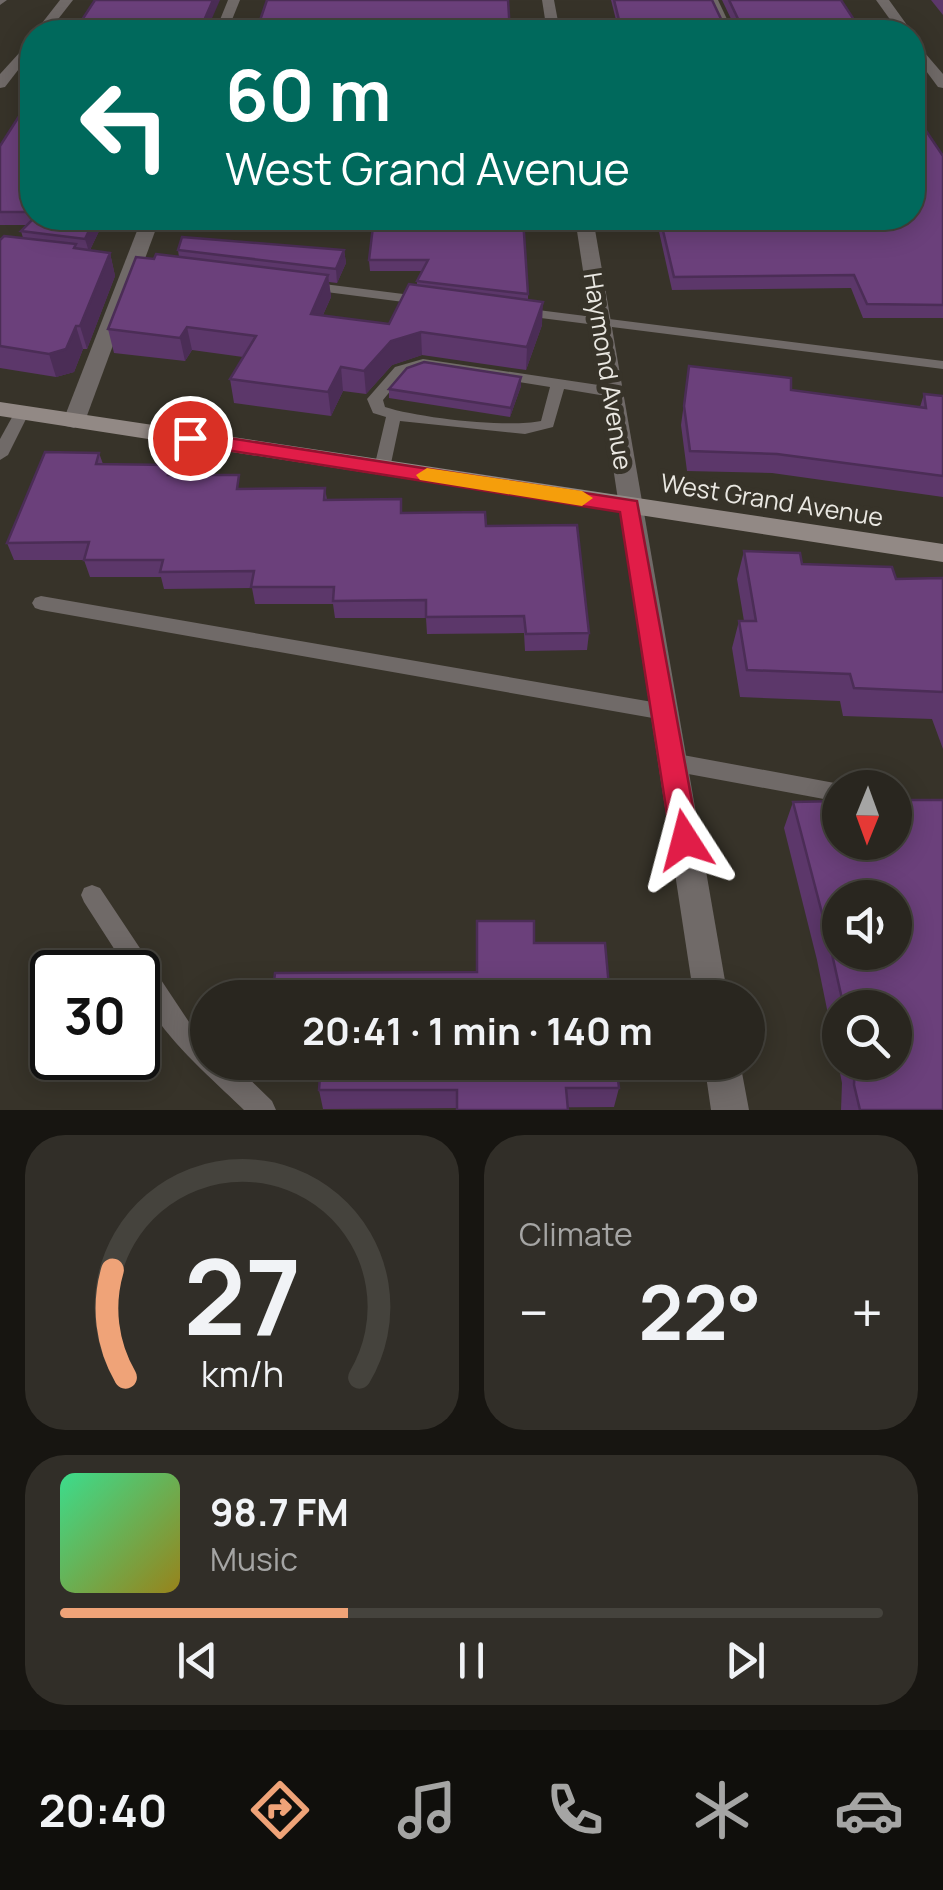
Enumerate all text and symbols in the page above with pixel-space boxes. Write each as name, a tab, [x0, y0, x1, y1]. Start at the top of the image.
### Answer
text: 60 m	[225, 46, 392, 142]
icon: left	[60, 60, 190, 190]
text: West Grand Avenue	[225, 137, 630, 199]
street label: Haymond Avenue	[576, 270, 641, 472]
pin	[148, 396, 233, 481]
icon: arrive	[163, 411, 218, 466]
street label: West Grand Avenue	[658, 465, 886, 534]
north arrow	[822, 770, 912, 860]
map controls	[822, 770, 912, 1080]
position arrow	[633, 788, 737, 892]
button: sound	[822, 880, 912, 970]
speed limit sign: 30	[30, 950, 160, 1080]
button: search	[822, 990, 912, 1080]
text: 20:41 · 1 min · 140 m	[302, 1004, 653, 1056]
text: Climate	[519, 1212, 633, 1256]
text: 27	[183, 1224, 301, 1366]
text: 22°	[638, 1260, 762, 1363]
text: −	[519, 1274, 549, 1350]
text: +	[851, 1274, 883, 1350]
text: km/h	[200, 1349, 284, 1398]
text: 98.7 FM	[210, 1485, 349, 1537]
text: Music	[210, 1537, 298, 1581]
icon: previous	[170, 1633, 225, 1688]
icon: pause	[444, 1633, 499, 1688]
icon: next	[718, 1633, 773, 1688]
icon: directions	[245, 1775, 315, 1845]
icon: music	[392, 1775, 462, 1845]
icon: phone	[540, 1775, 610, 1845]
icon: climate	[687, 1775, 757, 1845]
icon: car	[834, 1775, 904, 1845]
text: 20:40	[39, 1779, 168, 1841]

